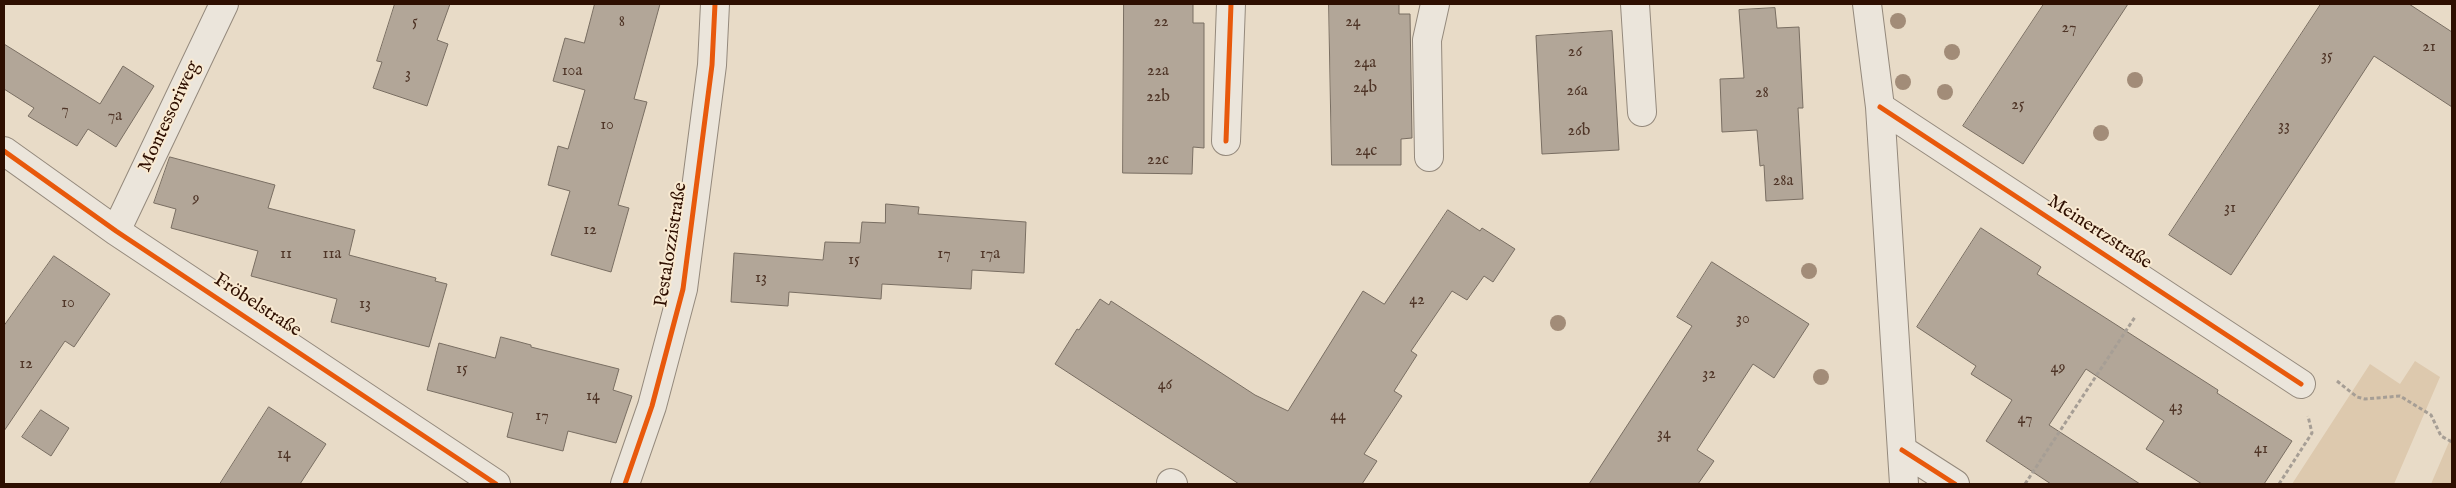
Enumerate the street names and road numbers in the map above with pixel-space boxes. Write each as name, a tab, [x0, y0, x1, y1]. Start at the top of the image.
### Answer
street label: Montessoriweg	[134, 58, 206, 176]
street label: Pestalozzistraße	[651, 181, 693, 309]
street label: Meinertzstraße	[2043, 191, 2155, 275]
street label: Fröbelstraße	[209, 269, 305, 343]

